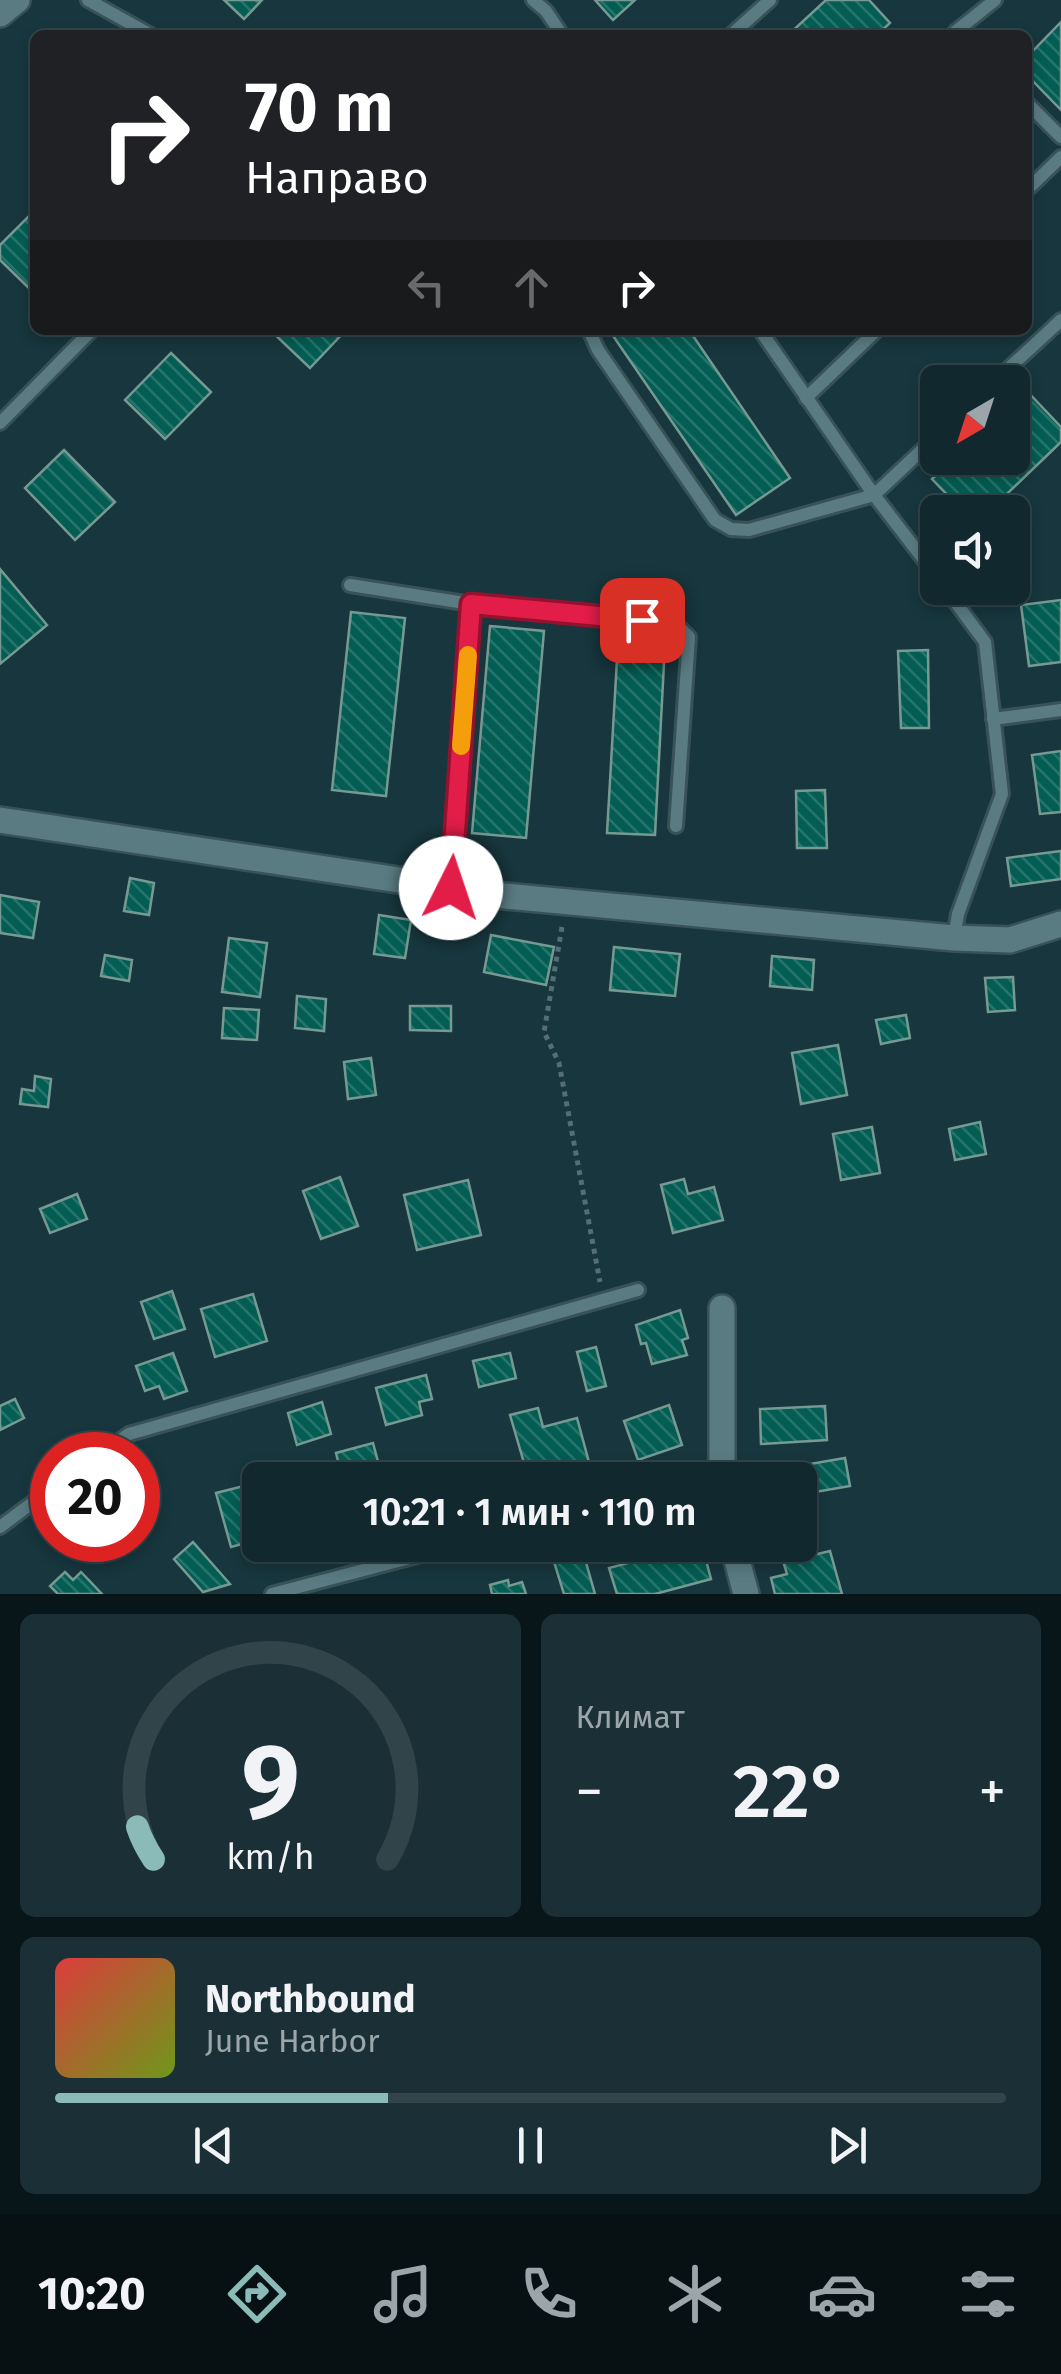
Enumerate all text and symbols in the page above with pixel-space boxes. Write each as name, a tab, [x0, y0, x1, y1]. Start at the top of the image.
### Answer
text: 70 m	[245, 66, 394, 150]
icon: right	[80, 70, 210, 200]
text: Направо	[245, 151, 429, 205]
icon: left	[399, 260, 454, 315]
icon: ahead	[504, 260, 559, 315]
icon: right	[609, 260, 664, 315]
north arrow	[920, 365, 1030, 475]
map controls	[920, 365, 1030, 605]
button: sound	[920, 495, 1030, 605]
pin	[600, 578, 685, 663]
icon: arrive	[615, 593, 670, 648]
position arrow	[399, 836, 503, 940]
speed limit sign: 20	[30, 1432, 160, 1562]
text: 10:21 · 1 мин · 110 m	[362, 1489, 697, 1535]
text: Климат	[576, 1698, 685, 1736]
text: 9	[241, 1720, 299, 1845]
text: 22°	[733, 1747, 849, 1837]
text: −	[576, 1759, 603, 1825]
text: +	[979, 1759, 1006, 1825]
text: km/h	[226, 1836, 314, 1878]
text: Northbound	[205, 1976, 416, 2022]
text: June Harbor	[205, 2022, 380, 2060]
icon: previous	[186, 2118, 241, 2173]
icon: pause	[503, 2118, 558, 2173]
icon: next	[820, 2118, 875, 2173]
icon: directions	[222, 2259, 292, 2329]
icon: music	[368, 2259, 438, 2329]
icon: phone	[514, 2259, 584, 2329]
icon: climate	[660, 2259, 730, 2329]
icon: car	[807, 2259, 877, 2329]
icon: filters	[953, 2259, 1023, 2329]
text: 10:20	[38, 2267, 146, 2321]

